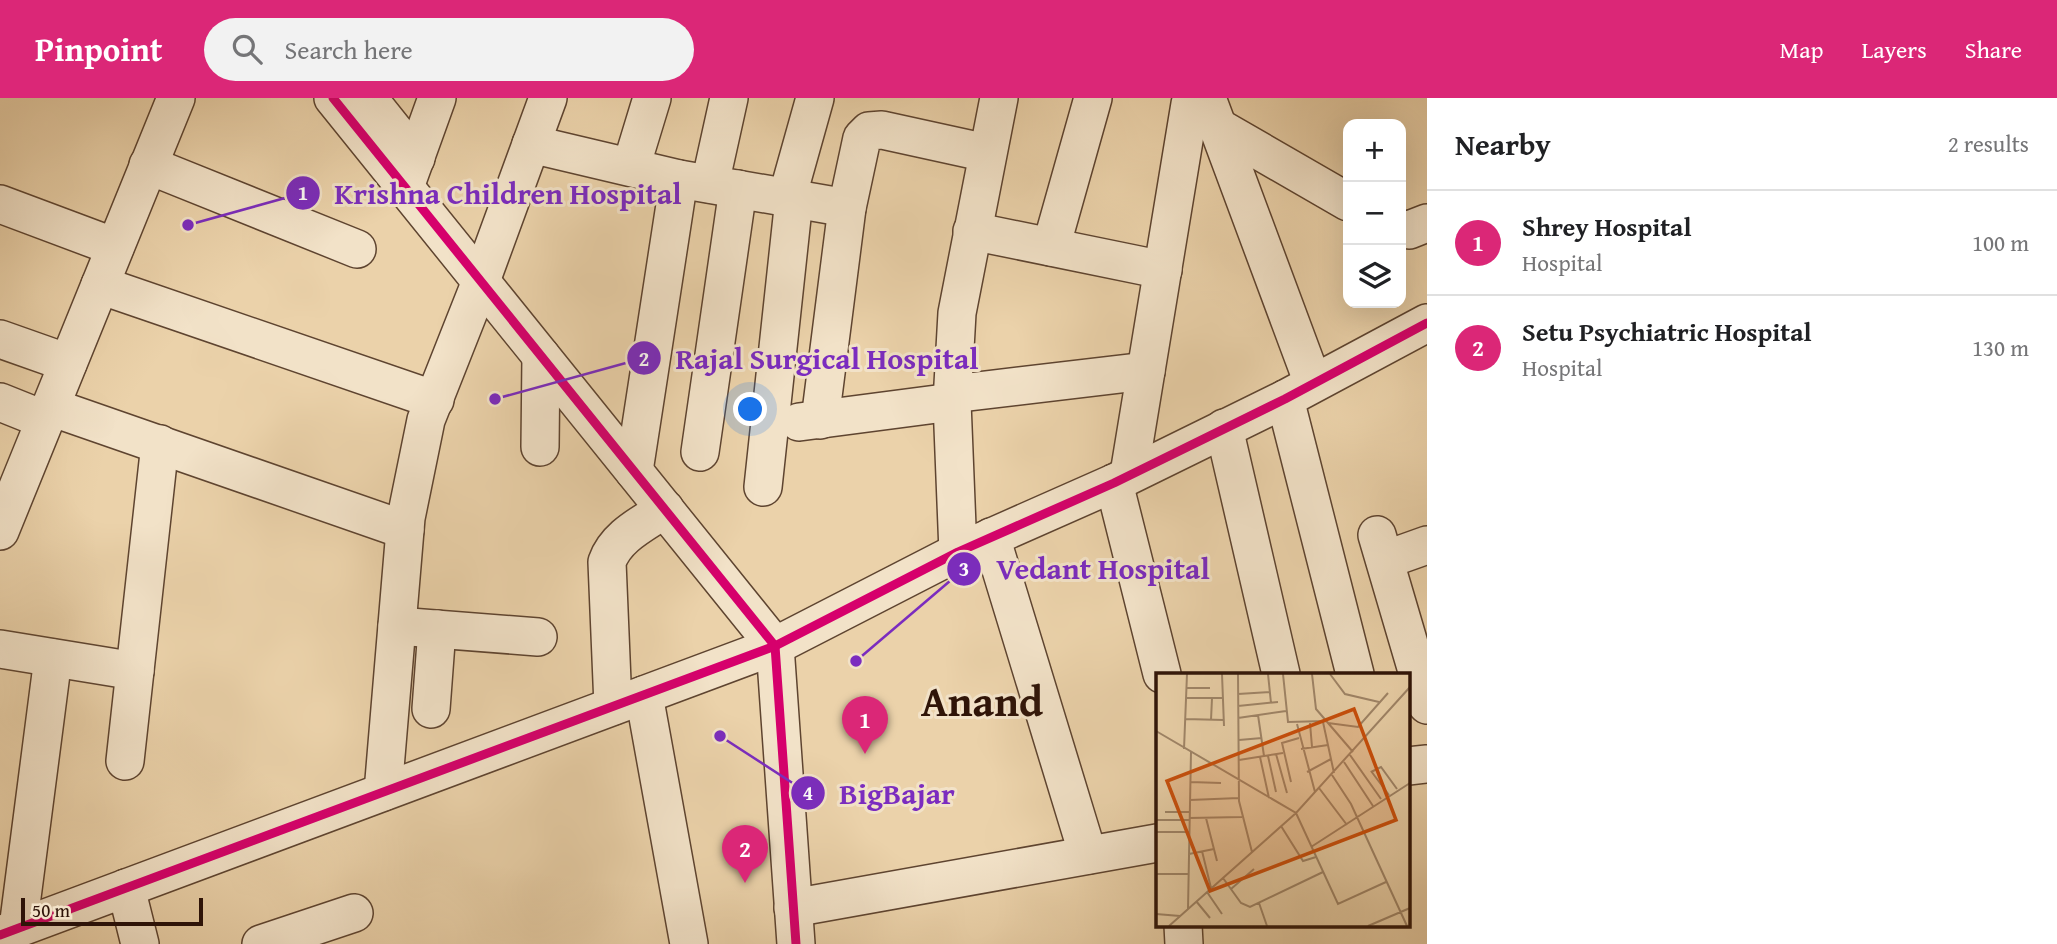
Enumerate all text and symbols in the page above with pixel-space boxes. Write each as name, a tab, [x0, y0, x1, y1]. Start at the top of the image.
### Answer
search box	[204, 18, 694, 81]
text: Pinpoint	[35, 25, 162, 73]
icon: search	[228, 30, 266, 68]
text: Search here	[284, 30, 413, 69]
text: Map	[1780, 32, 1823, 67]
text: Layers	[1861, 32, 1927, 67]
text: Share	[1965, 32, 2022, 67]
map controls	[1343, 119, 1406, 308]
button: +	[1343, 119, 1406, 182]
text: Nearby	[1455, 122, 1551, 166]
text: 2 results	[1948, 127, 2029, 160]
callout: Krishna Children Hospital	[285, 168, 696, 219]
text: Krishna Children Hospital	[334, 171, 682, 215]
text: 1	[298, 177, 308, 208]
button: −	[1343, 182, 1406, 245]
text: Shrey Hospital	[1522, 207, 1692, 246]
text: 1	[1472, 226, 1484, 259]
text: 100 m	[1972, 226, 2029, 259]
button: layers	[1343, 245, 1406, 308]
text: Hospital	[1522, 246, 1602, 279]
text: Setu Psychiatric Hospital	[1522, 312, 1812, 351]
text: 2	[1472, 331, 1484, 364]
text: 130 m	[1972, 331, 2029, 364]
callout: Rajal Surgical Hospital	[626, 333, 993, 384]
text: Rajal Surgical Hospital	[675, 336, 979, 380]
text: 2	[639, 343, 649, 374]
text: Hospital	[1522, 351, 1602, 384]
your location	[733, 392, 767, 426]
callout: Vedant Hospital	[947, 543, 1223, 594]
text: Vedant Hospital	[996, 546, 1210, 590]
text: 3	[959, 553, 969, 584]
district label: Anand	[921, 670, 1044, 731]
inset map	[1156, 673, 1409, 926]
pin: 1	[842, 696, 888, 754]
callout: BigBajar	[790, 768, 969, 819]
text: BigBajar	[839, 771, 955, 815]
text: 4	[803, 777, 814, 808]
pin: 2	[722, 825, 768, 883]
scale bar	[21, 895, 203, 927]
text: 50 m	[32, 896, 70, 924]

